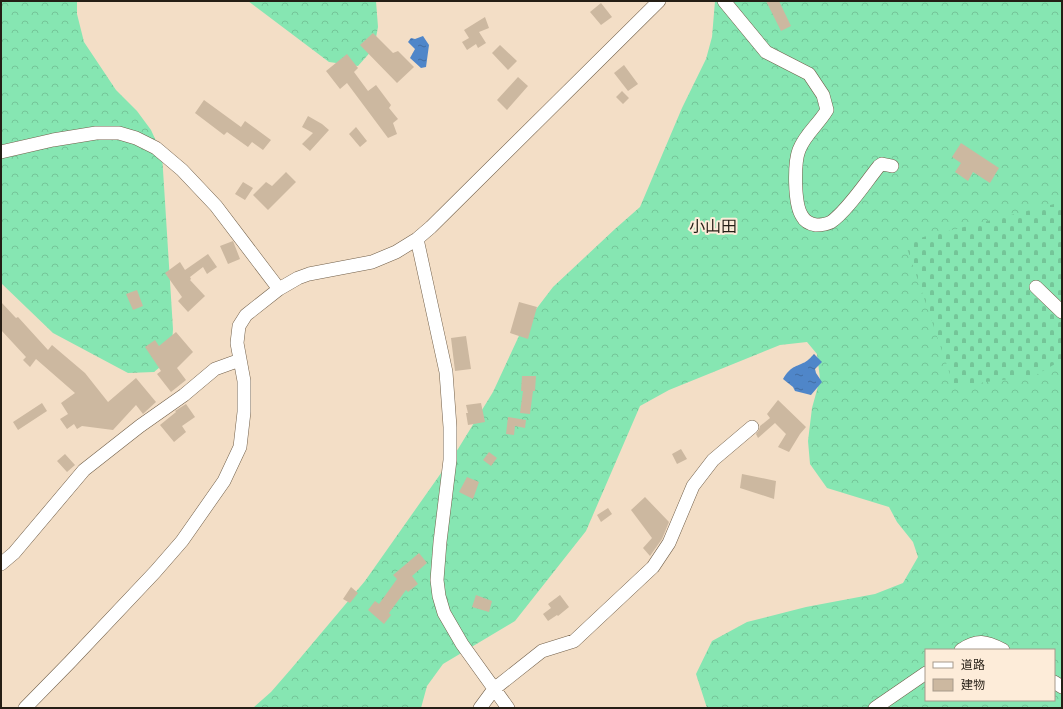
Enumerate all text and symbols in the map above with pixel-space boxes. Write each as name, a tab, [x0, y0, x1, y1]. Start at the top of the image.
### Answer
district label: 小山田	[689, 217, 737, 236]
legend	[925, 649, 1055, 701]
text: 道路	[961, 658, 985, 672]
text: 建物	[961, 678, 985, 692]

